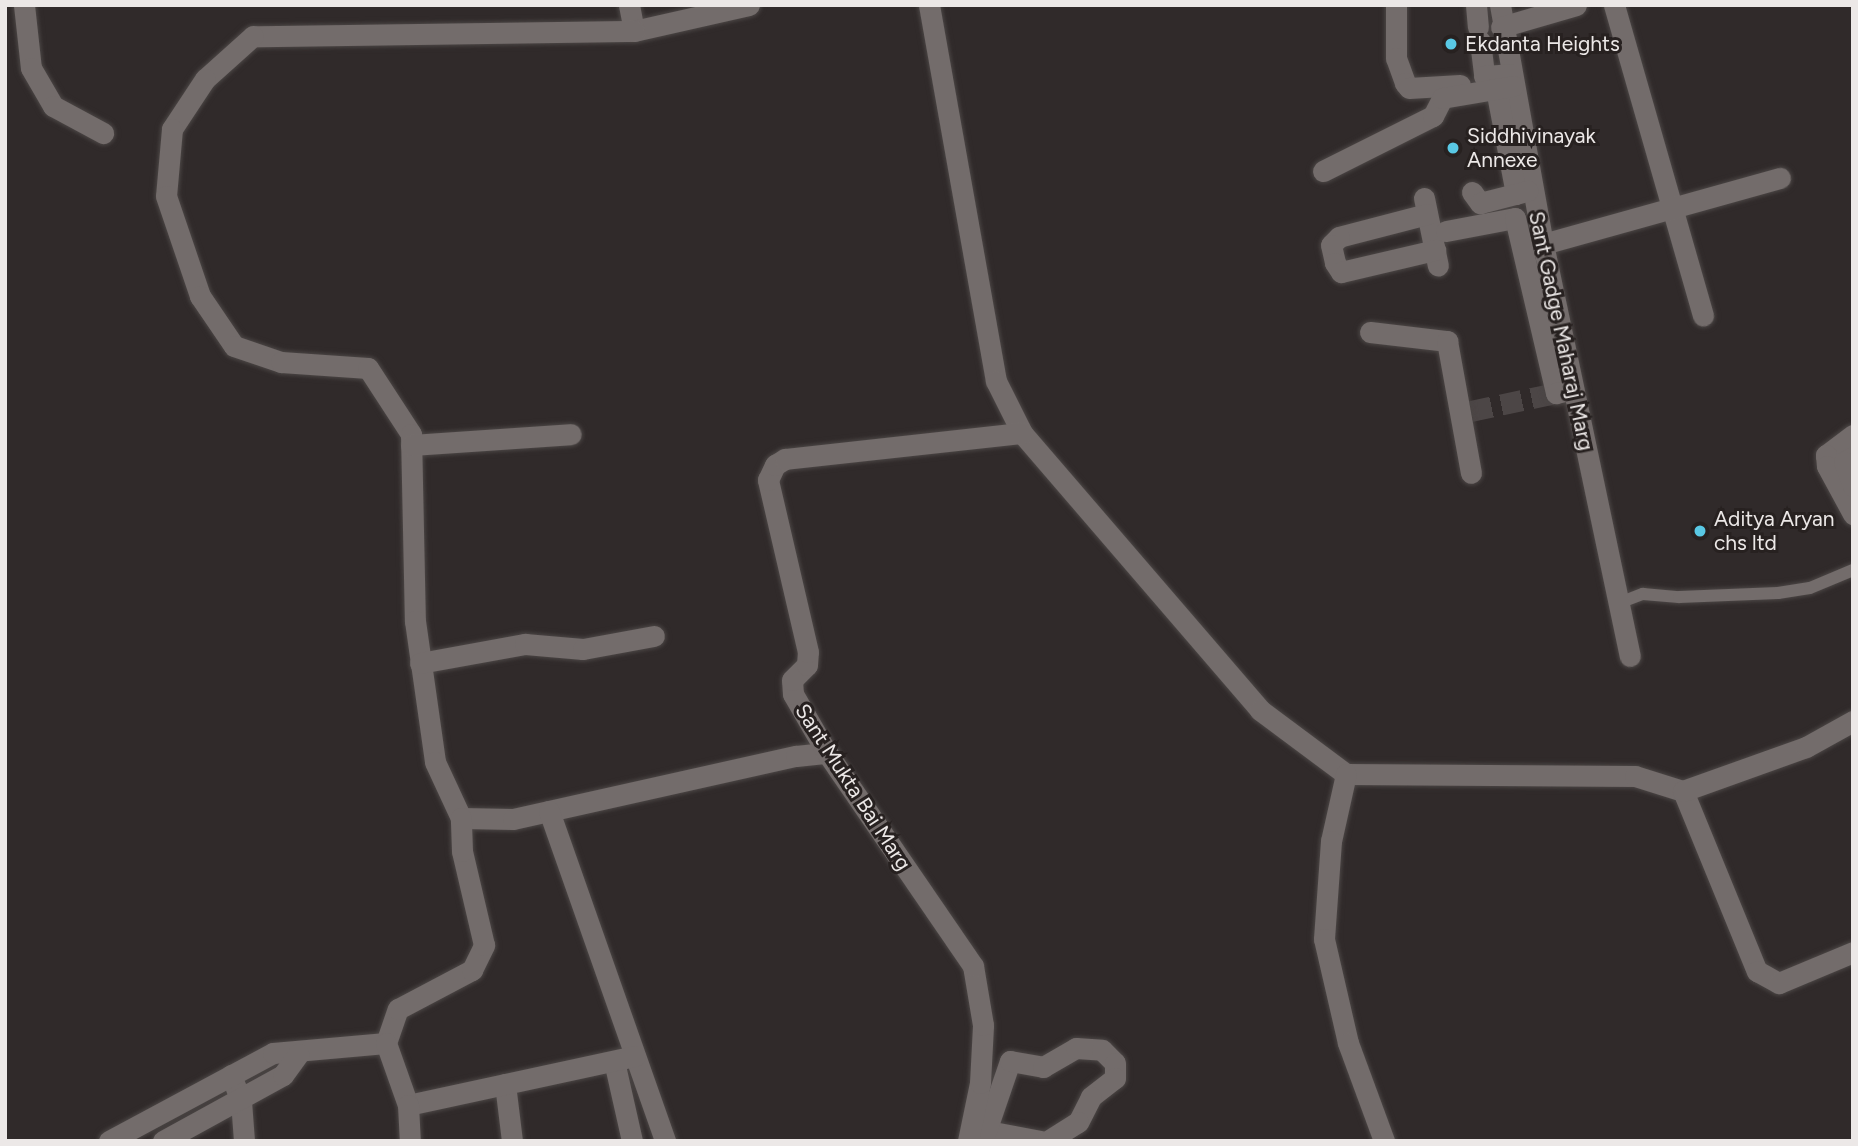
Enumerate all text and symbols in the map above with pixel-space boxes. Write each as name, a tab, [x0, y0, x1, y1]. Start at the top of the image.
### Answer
place label: Ekdanta Heights	[1465, 31, 1620, 57]
marker: Ekdanta Heights	[1443, 36, 1459, 52]
place label: Siddhivinayak Annexe	[1467, 123, 1596, 173]
marker: Siddhivinayak Annexe	[1445, 140, 1461, 156]
street label: Sant Gadge Maharaj Marg	[1523, 209, 1599, 453]
place label: Aditya Aryan chs ltd	[1714, 506, 1834, 556]
marker: Aditya Aryan chs ltd	[1692, 523, 1708, 539]
street label: Sant Mukta Bai Marg	[790, 699, 916, 875]

